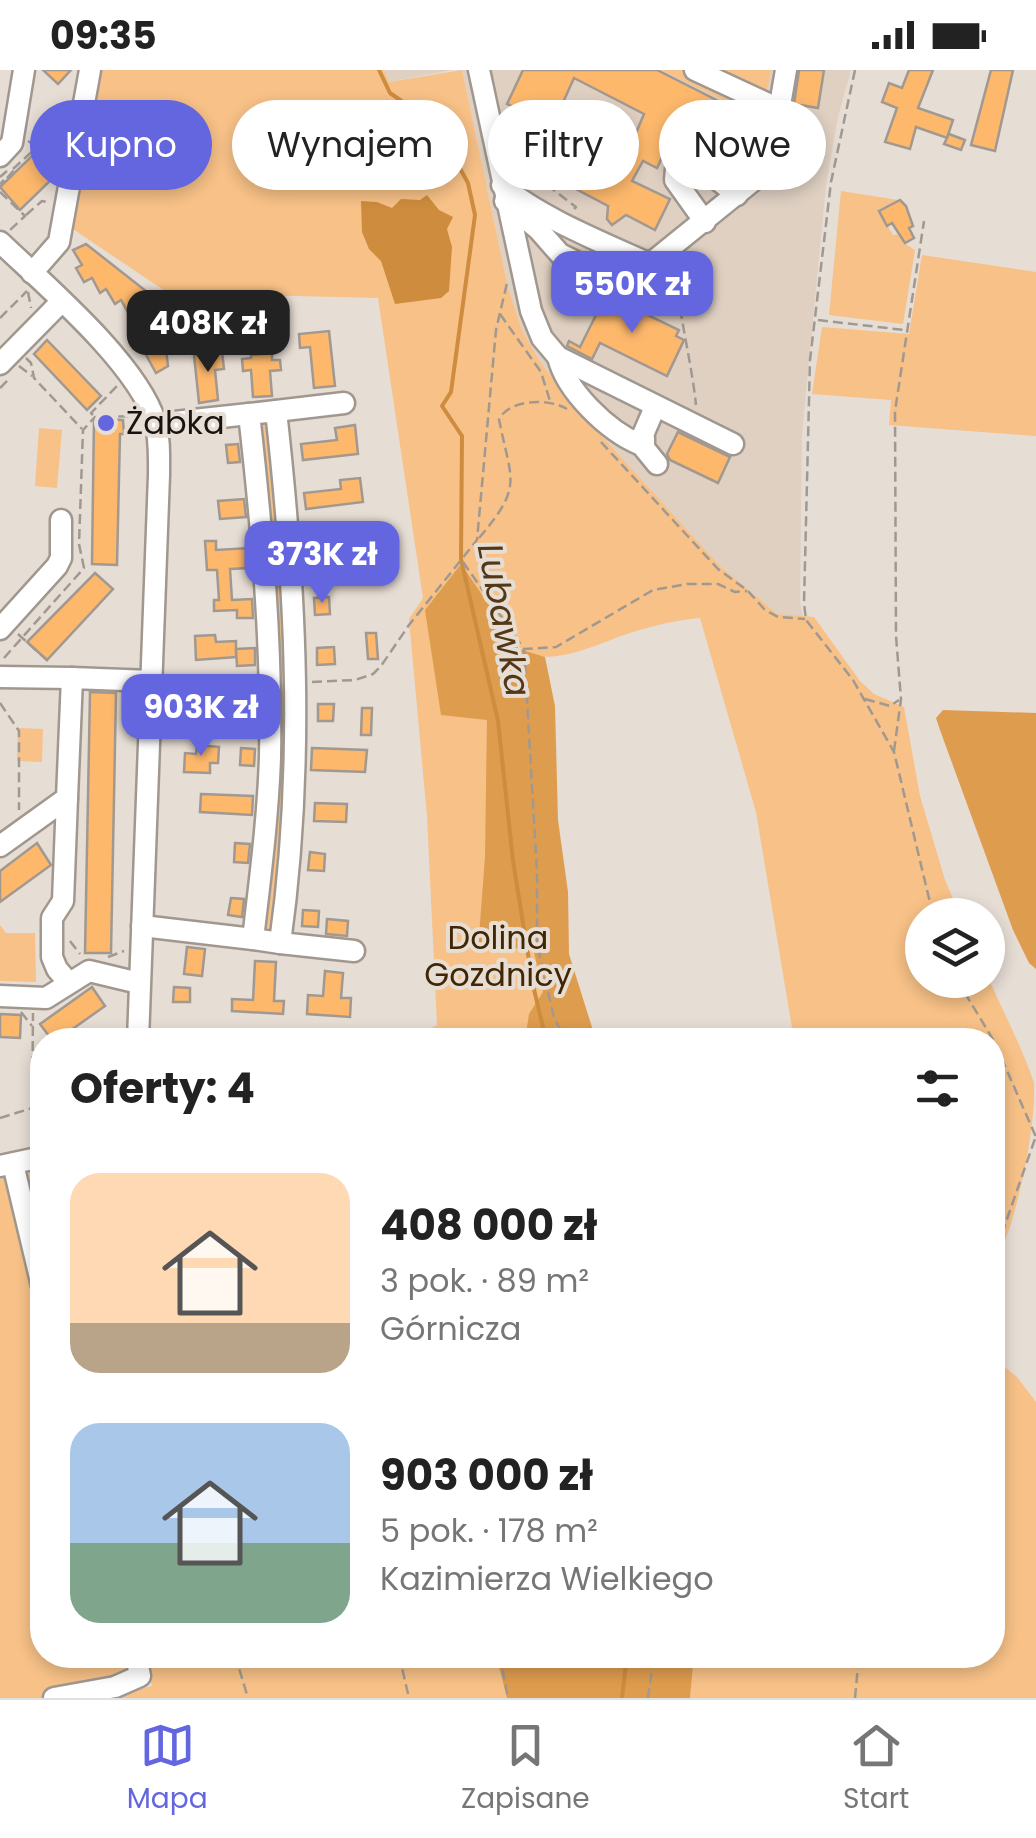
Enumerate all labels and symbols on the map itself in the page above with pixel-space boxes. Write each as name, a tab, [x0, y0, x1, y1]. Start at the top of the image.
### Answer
pin: 550K zł	[540, 251, 724, 336]
pin: 408K zł	[116, 290, 300, 375]
place label: Żabka	[126, 400, 225, 445]
marker: Żabka	[95, 412, 117, 434]
pin: 373K zł	[230, 521, 414, 606]
water label: Lubawka	[466, 539, 543, 701]
pin: 903K zł	[109, 674, 293, 759]
park label: Dolina Gozdnicy	[424, 915, 572, 997]

